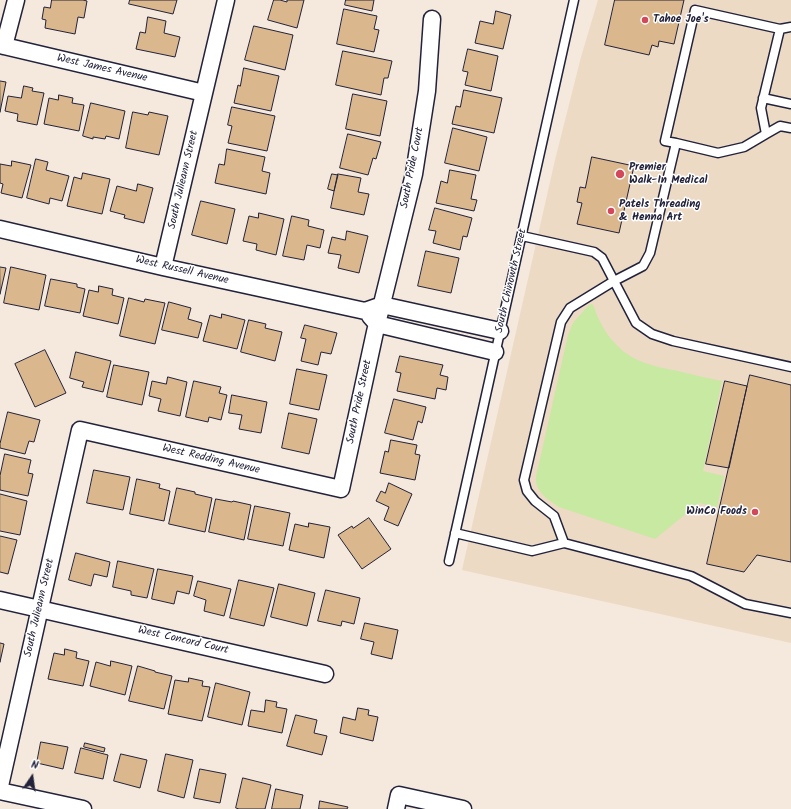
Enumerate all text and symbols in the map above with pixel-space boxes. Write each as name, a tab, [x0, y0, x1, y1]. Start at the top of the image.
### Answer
place label: Tahoe Joe's	[653, 13, 709, 27]
marker: Tahoe Joe's	[640, 15, 650, 25]
street label: West James Avenue	[55, 52, 149, 86]
street label: South Pride Court	[399, 126, 427, 210]
street label: South Julieann Street	[166, 130, 202, 230]
place label: Premier Walk-In Medical	[629, 161, 708, 187]
marker: Premier Walk-In Medical	[614, 168, 626, 180]
place label: Patels Threading & Henna Art	[619, 198, 701, 224]
marker: Patels Threading & Henna Art	[606, 206, 616, 216]
street label: South Chinowth Street	[494, 228, 530, 334]
street label: West Russell Avenue	[134, 254, 230, 288]
street label: South Pride Street	[345, 359, 375, 445]
street label: West Redding Avenue	[161, 442, 261, 478]
place label: WinCo Foods	[686, 505, 747, 519]
marker: WinCo Foods	[750, 507, 760, 517]
street label: South Julieann Street	[22, 558, 58, 658]
street label: West Concord Court	[136, 624, 230, 658]
text: N	[29, 756, 40, 775]
north arrow	[12, 757, 52, 797]

